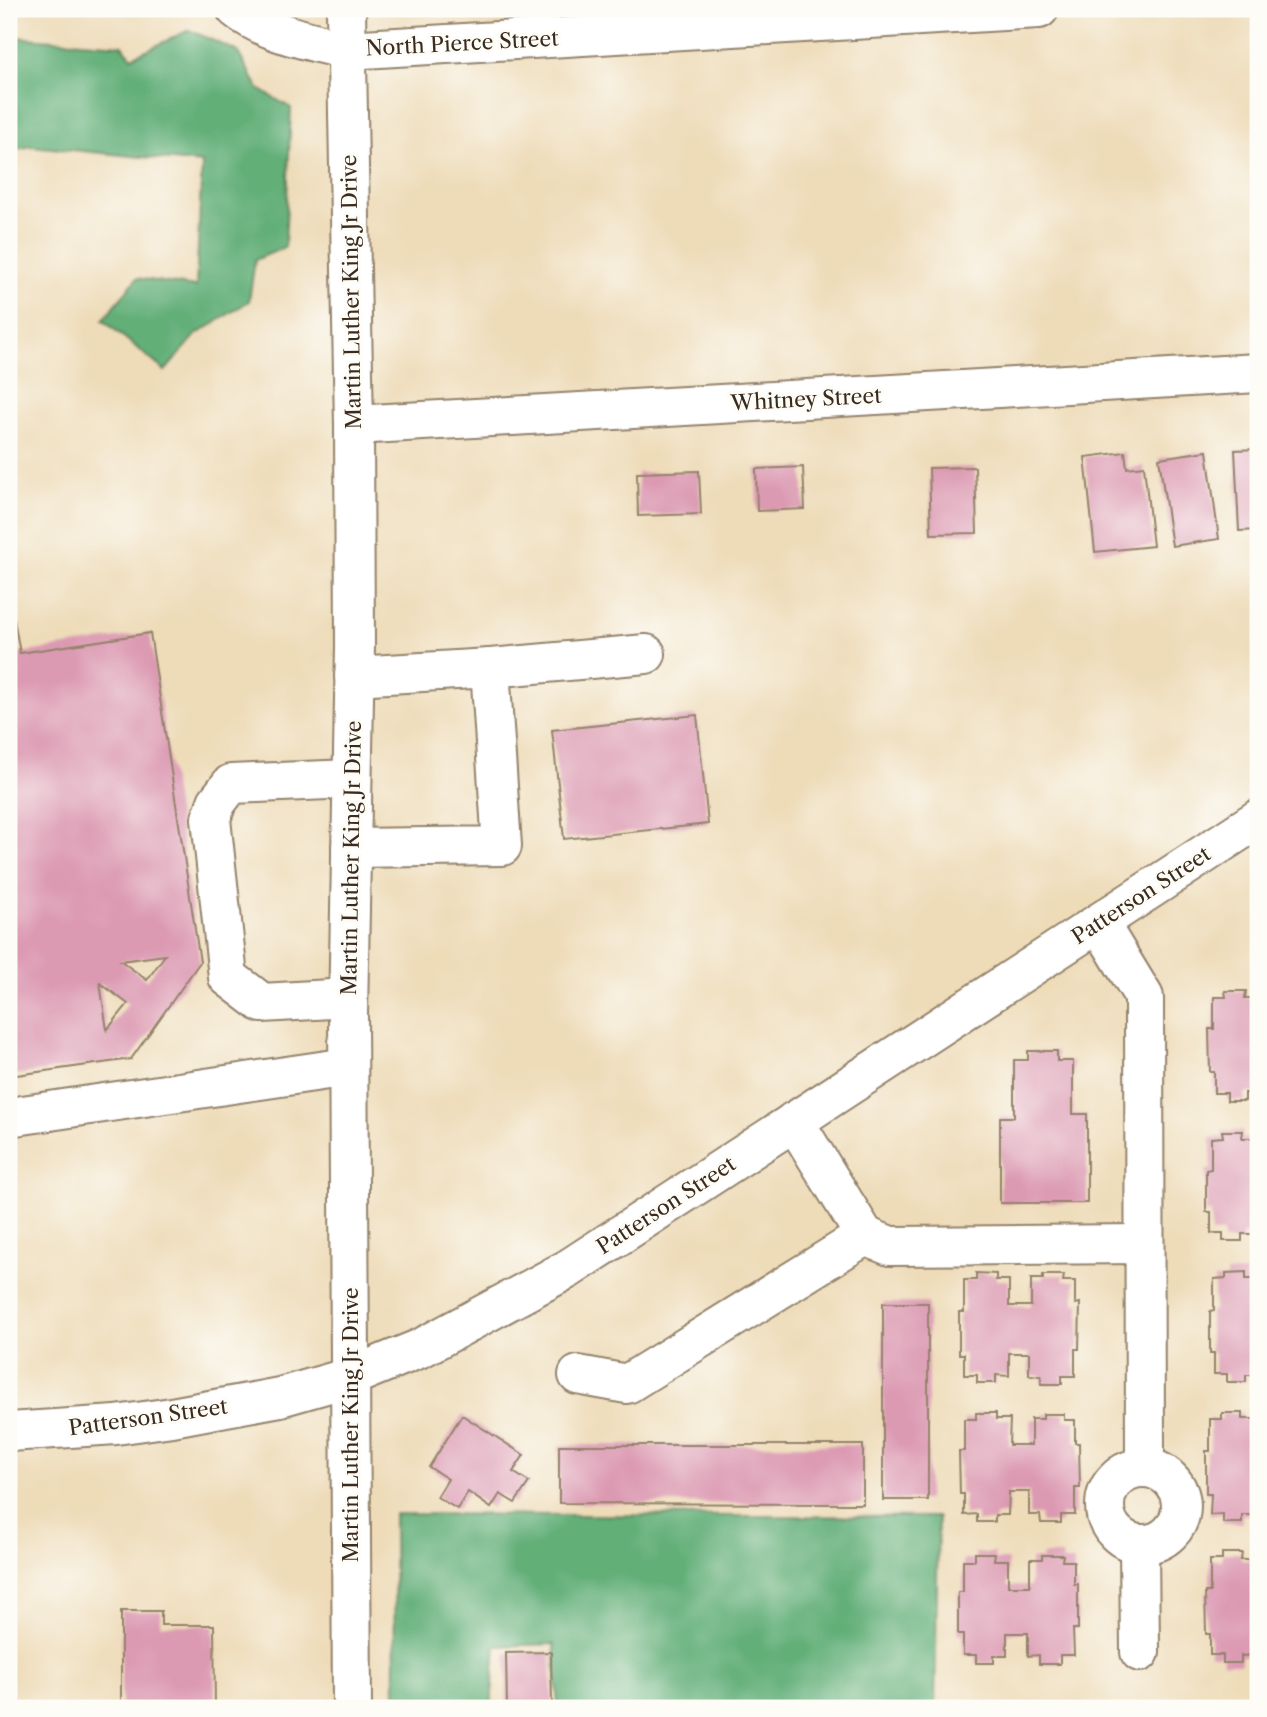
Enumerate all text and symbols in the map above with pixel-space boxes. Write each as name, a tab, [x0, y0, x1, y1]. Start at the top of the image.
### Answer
street label: North Pierce Street	[365, 25, 560, 61]
street label: Martin Luther King Jr Drive	[336, 154, 366, 430]
street label: Whitney Street	[729, 383, 883, 415]
street label: Martin Luther King Jr Drive	[336, 720, 366, 996]
street label: Patterson Street	[1067, 841, 1216, 949]
street label: Patterson Street	[592, 1151, 741, 1259]
street label: Martin Luther King Jr Drive	[338, 1288, 363, 1562]
street label: Patterson Street	[67, 1393, 230, 1441]

